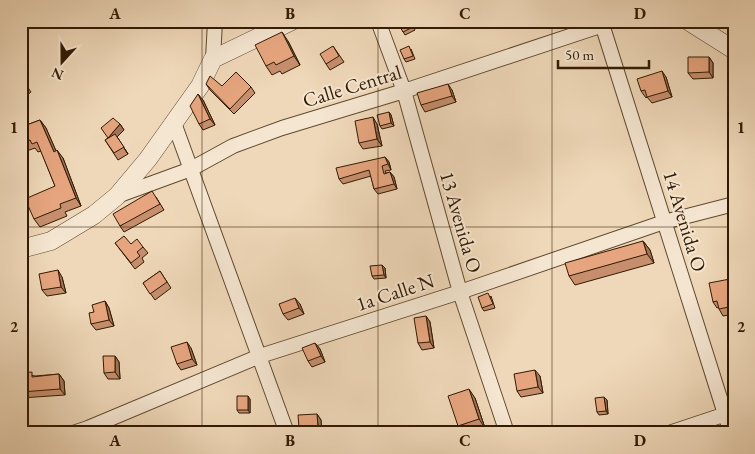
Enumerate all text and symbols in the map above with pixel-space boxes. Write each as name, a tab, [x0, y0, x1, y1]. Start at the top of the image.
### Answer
text: A	[108, 3, 121, 24]
text: B	[285, 3, 295, 24]
text: C	[459, 3, 471, 24]
text: D	[634, 3, 646, 24]
north arrow	[38, 38, 88, 88]
scale bar	[558, 38, 649, 70]
text: 50 m	[565, 45, 594, 64]
street label: Calle Central	[299, 59, 405, 113]
text: N	[48, 63, 66, 85]
text: 1	[10, 117, 18, 138]
text: 1	[737, 117, 745, 138]
street label: 14 Avenida O	[657, 167, 713, 275]
street label: 13 Avenida O	[434, 168, 488, 276]
street label: 1a Calle N	[352, 267, 438, 317]
text: 2	[10, 316, 19, 337]
text: 2	[737, 316, 746, 337]
text: A	[108, 430, 121, 451]
text: B	[285, 430, 295, 451]
text: C	[459, 430, 471, 451]
text: D	[634, 430, 646, 451]

